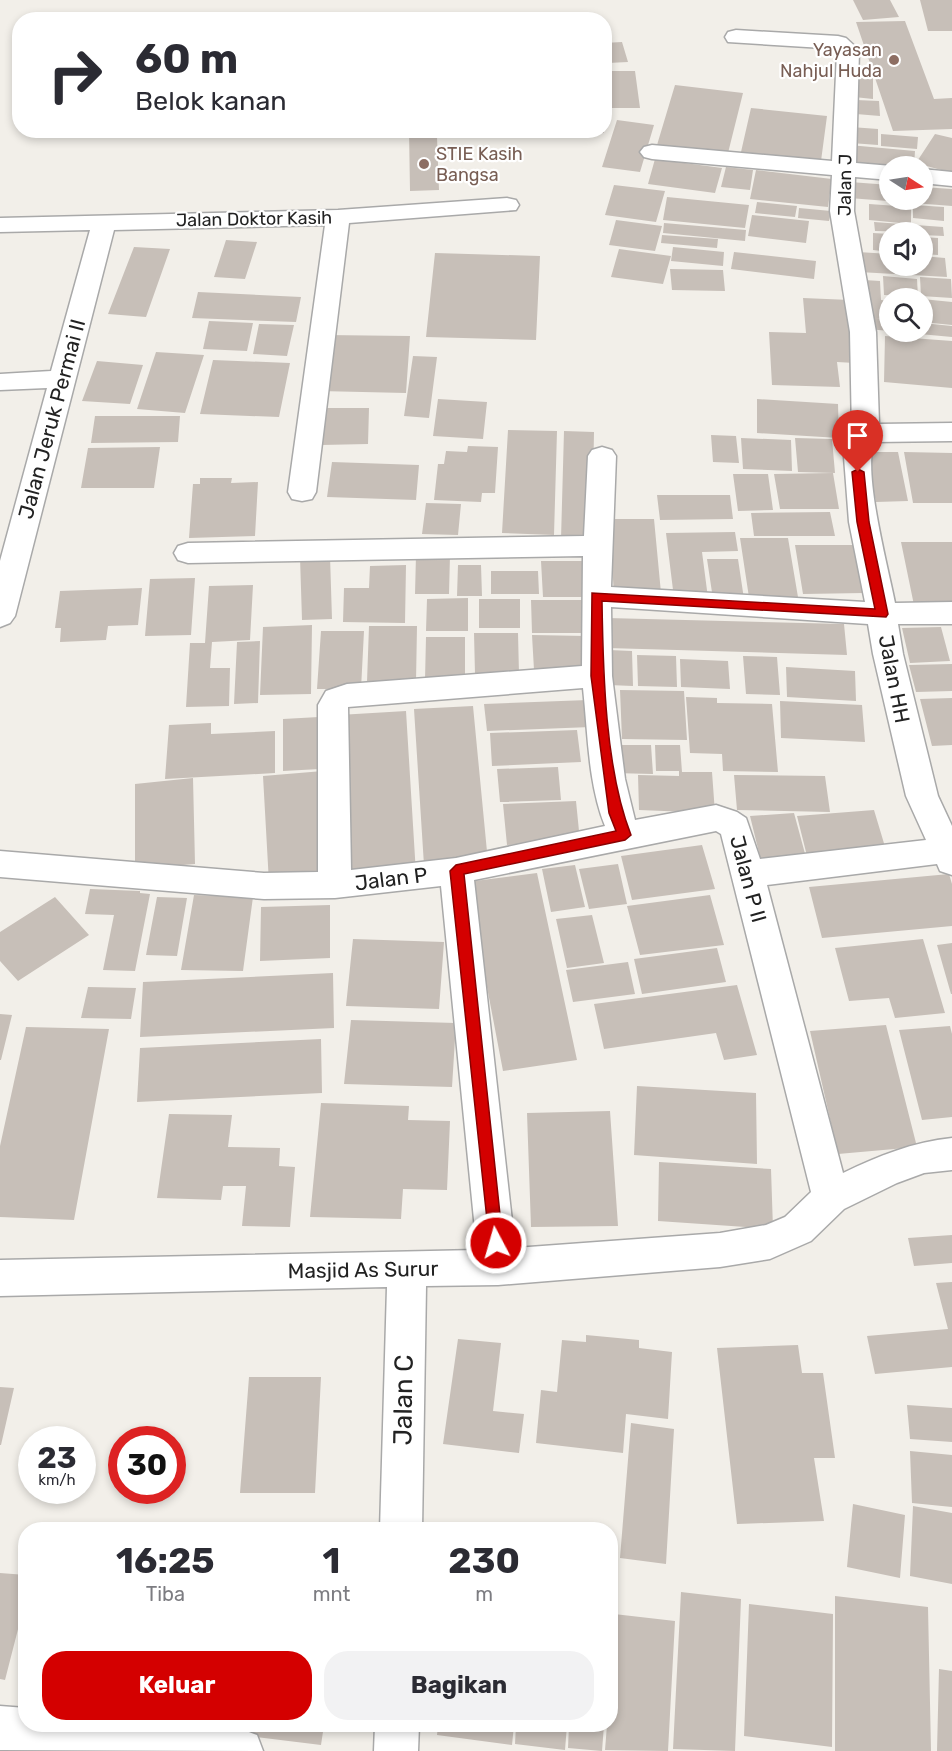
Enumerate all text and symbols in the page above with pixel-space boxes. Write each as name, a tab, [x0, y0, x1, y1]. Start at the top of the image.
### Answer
text: 60 m	[135, 34, 238, 84]
icon: right	[36, 36, 114, 114]
place label: Yayasan Nahjul Huda	[780, 39, 882, 82]
marker: Yayasan Nahjul Huda	[887, 53, 901, 67]
text: Belok kanan	[135, 85, 287, 117]
place label: STIE Kasih Bangsa	[436, 143, 523, 186]
street label: Jalan J	[833, 154, 857, 216]
north arrow	[879, 156, 933, 210]
map controls	[879, 156, 933, 342]
marker: STIE Kasih Bangsa	[417, 157, 431, 171]
street label: Jalan Doktor Kasih	[176, 207, 332, 231]
button: sound	[879, 222, 933, 276]
button: search	[879, 288, 933, 342]
street label: Jalan Jeruk Permai II	[13, 316, 90, 522]
pin	[832, 410, 883, 472]
icon: arrive	[841, 419, 874, 452]
street label: Jalan HH	[874, 633, 915, 725]
street label: Jalan P II	[725, 833, 772, 925]
street label: Jalan P	[353, 862, 429, 895]
position arrow	[464, 1211, 528, 1275]
street label: Masjid As Surur	[287, 1256, 439, 1283]
street label: Jalan C	[387, 1354, 420, 1446]
speed limit sign: 30	[108, 1426, 186, 1504]
text: 23	[37, 1440, 77, 1476]
text: km/h	[38, 1471, 76, 1489]
text: 16:25	[116, 1539, 215, 1582]
text: 1	[322, 1539, 340, 1582]
text: 230	[448, 1539, 520, 1582]
text: Tiba	[146, 1582, 185, 1606]
text: mnt	[313, 1582, 350, 1606]
text: m	[475, 1582, 493, 1606]
button: Keluar	[42, 1651, 312, 1720]
button: Bagikan	[324, 1651, 594, 1720]

